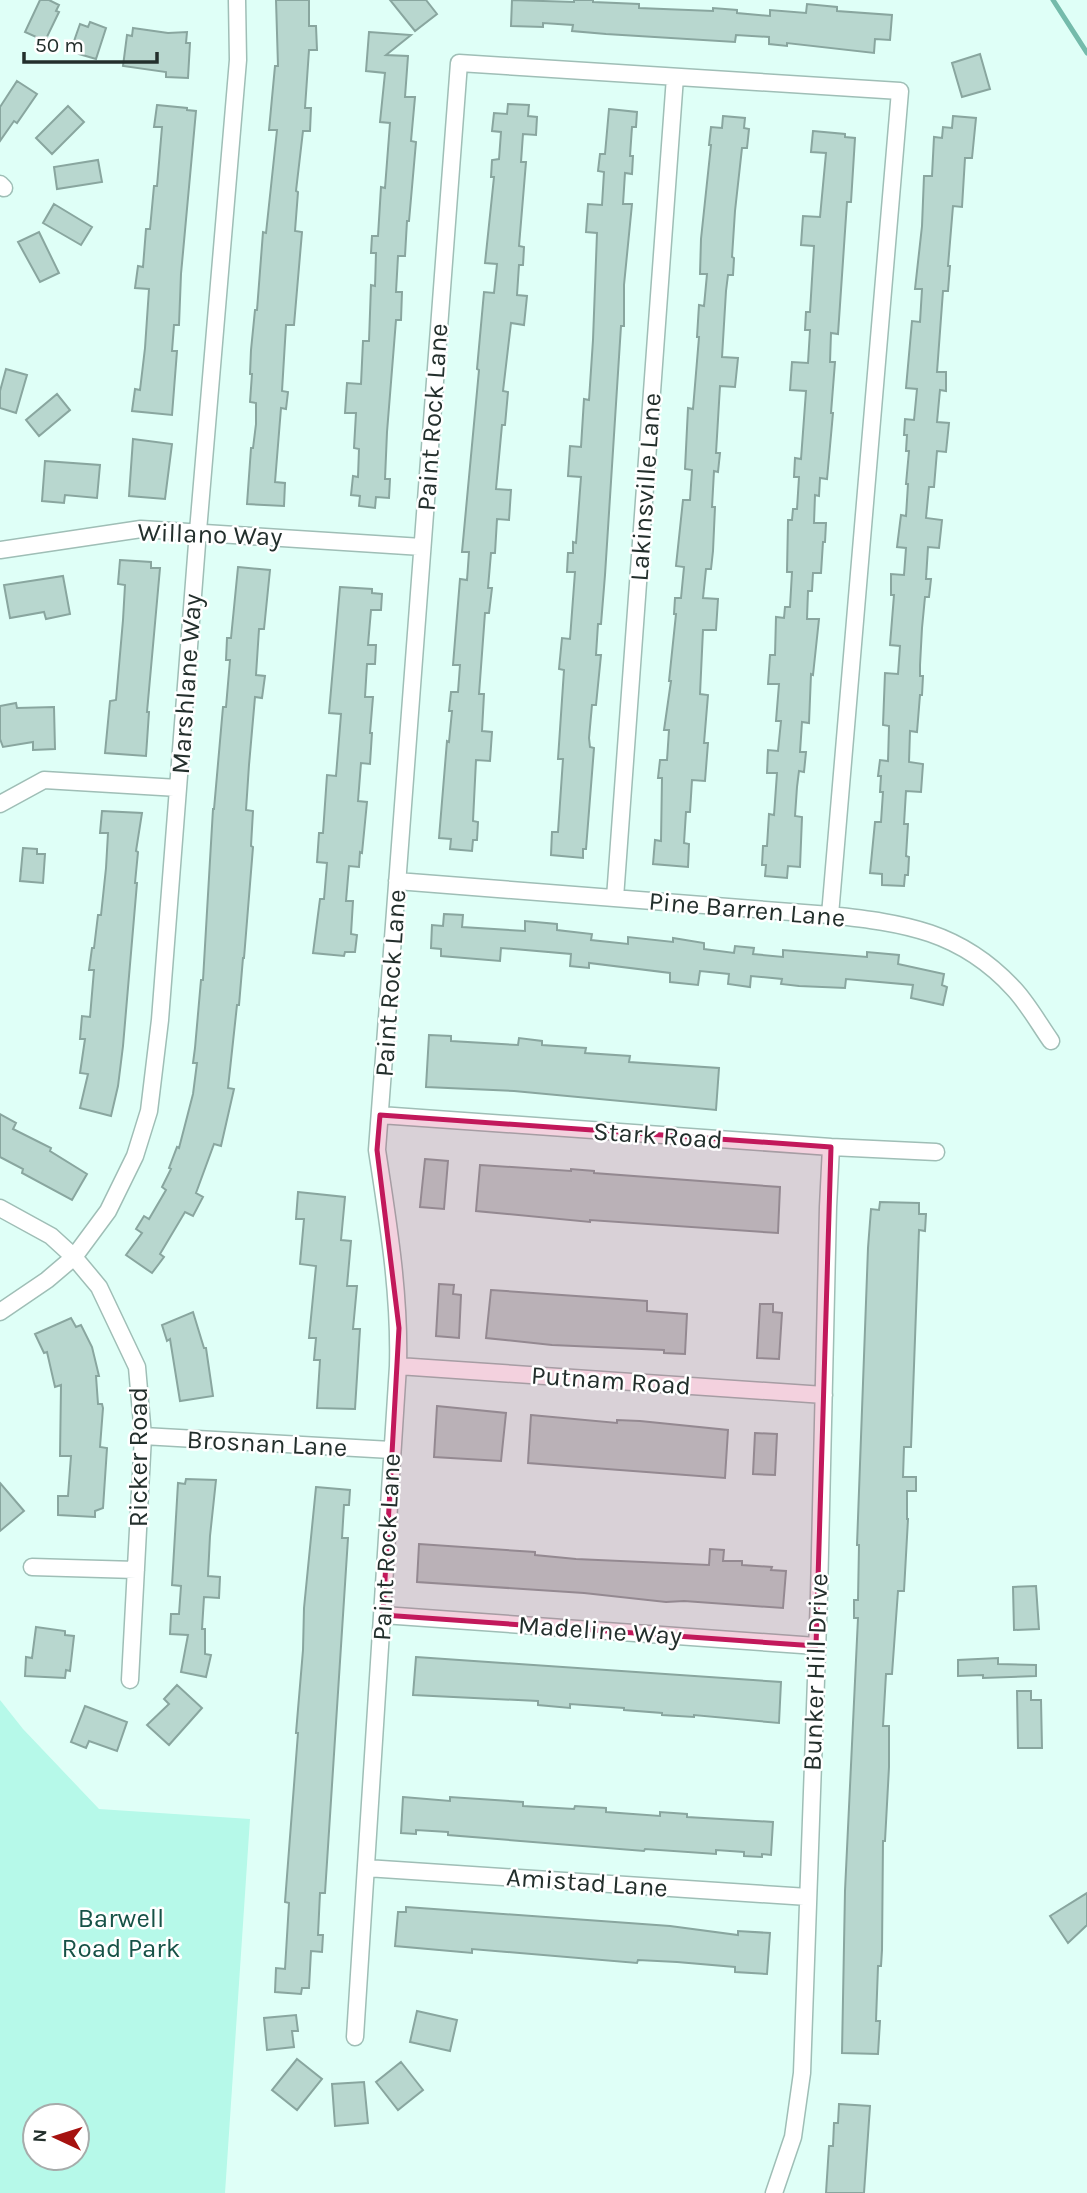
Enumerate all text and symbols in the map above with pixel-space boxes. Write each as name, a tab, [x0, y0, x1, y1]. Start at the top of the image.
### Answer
scale bar	[24, 21, 158, 65]
text: 50 m	[35, 33, 84, 57]
street label: Paint Rock Lane	[410, 322, 455, 512]
street label: Lakinsville Lane	[623, 392, 668, 582]
street label: Willano Way	[137, 516, 283, 553]
street label: Marshlane Way	[165, 593, 208, 775]
street label: Pine Barren Lane	[647, 885, 847, 934]
street label: Paint Rock Lane	[368, 888, 413, 1078]
street label: Stark Road	[592, 1116, 724, 1155]
street label: Putnam Road	[530, 1359, 692, 1402]
street label: Ricker Road	[123, 1387, 154, 1527]
street label: Brosnan Lane	[186, 1424, 348, 1463]
street label: Paint Rock Lane	[366, 1452, 407, 1642]
street label: Bunker Hill Drive	[797, 1573, 834, 1771]
street label: Madeline Way	[517, 1609, 683, 1652]
street label: Amistad Lane	[505, 1861, 669, 1904]
park label: Barwell Road Park	[62, 1903, 180, 1964]
north arrow	[21, 2102, 91, 2172]
text: N	[29, 2128, 51, 2143]

